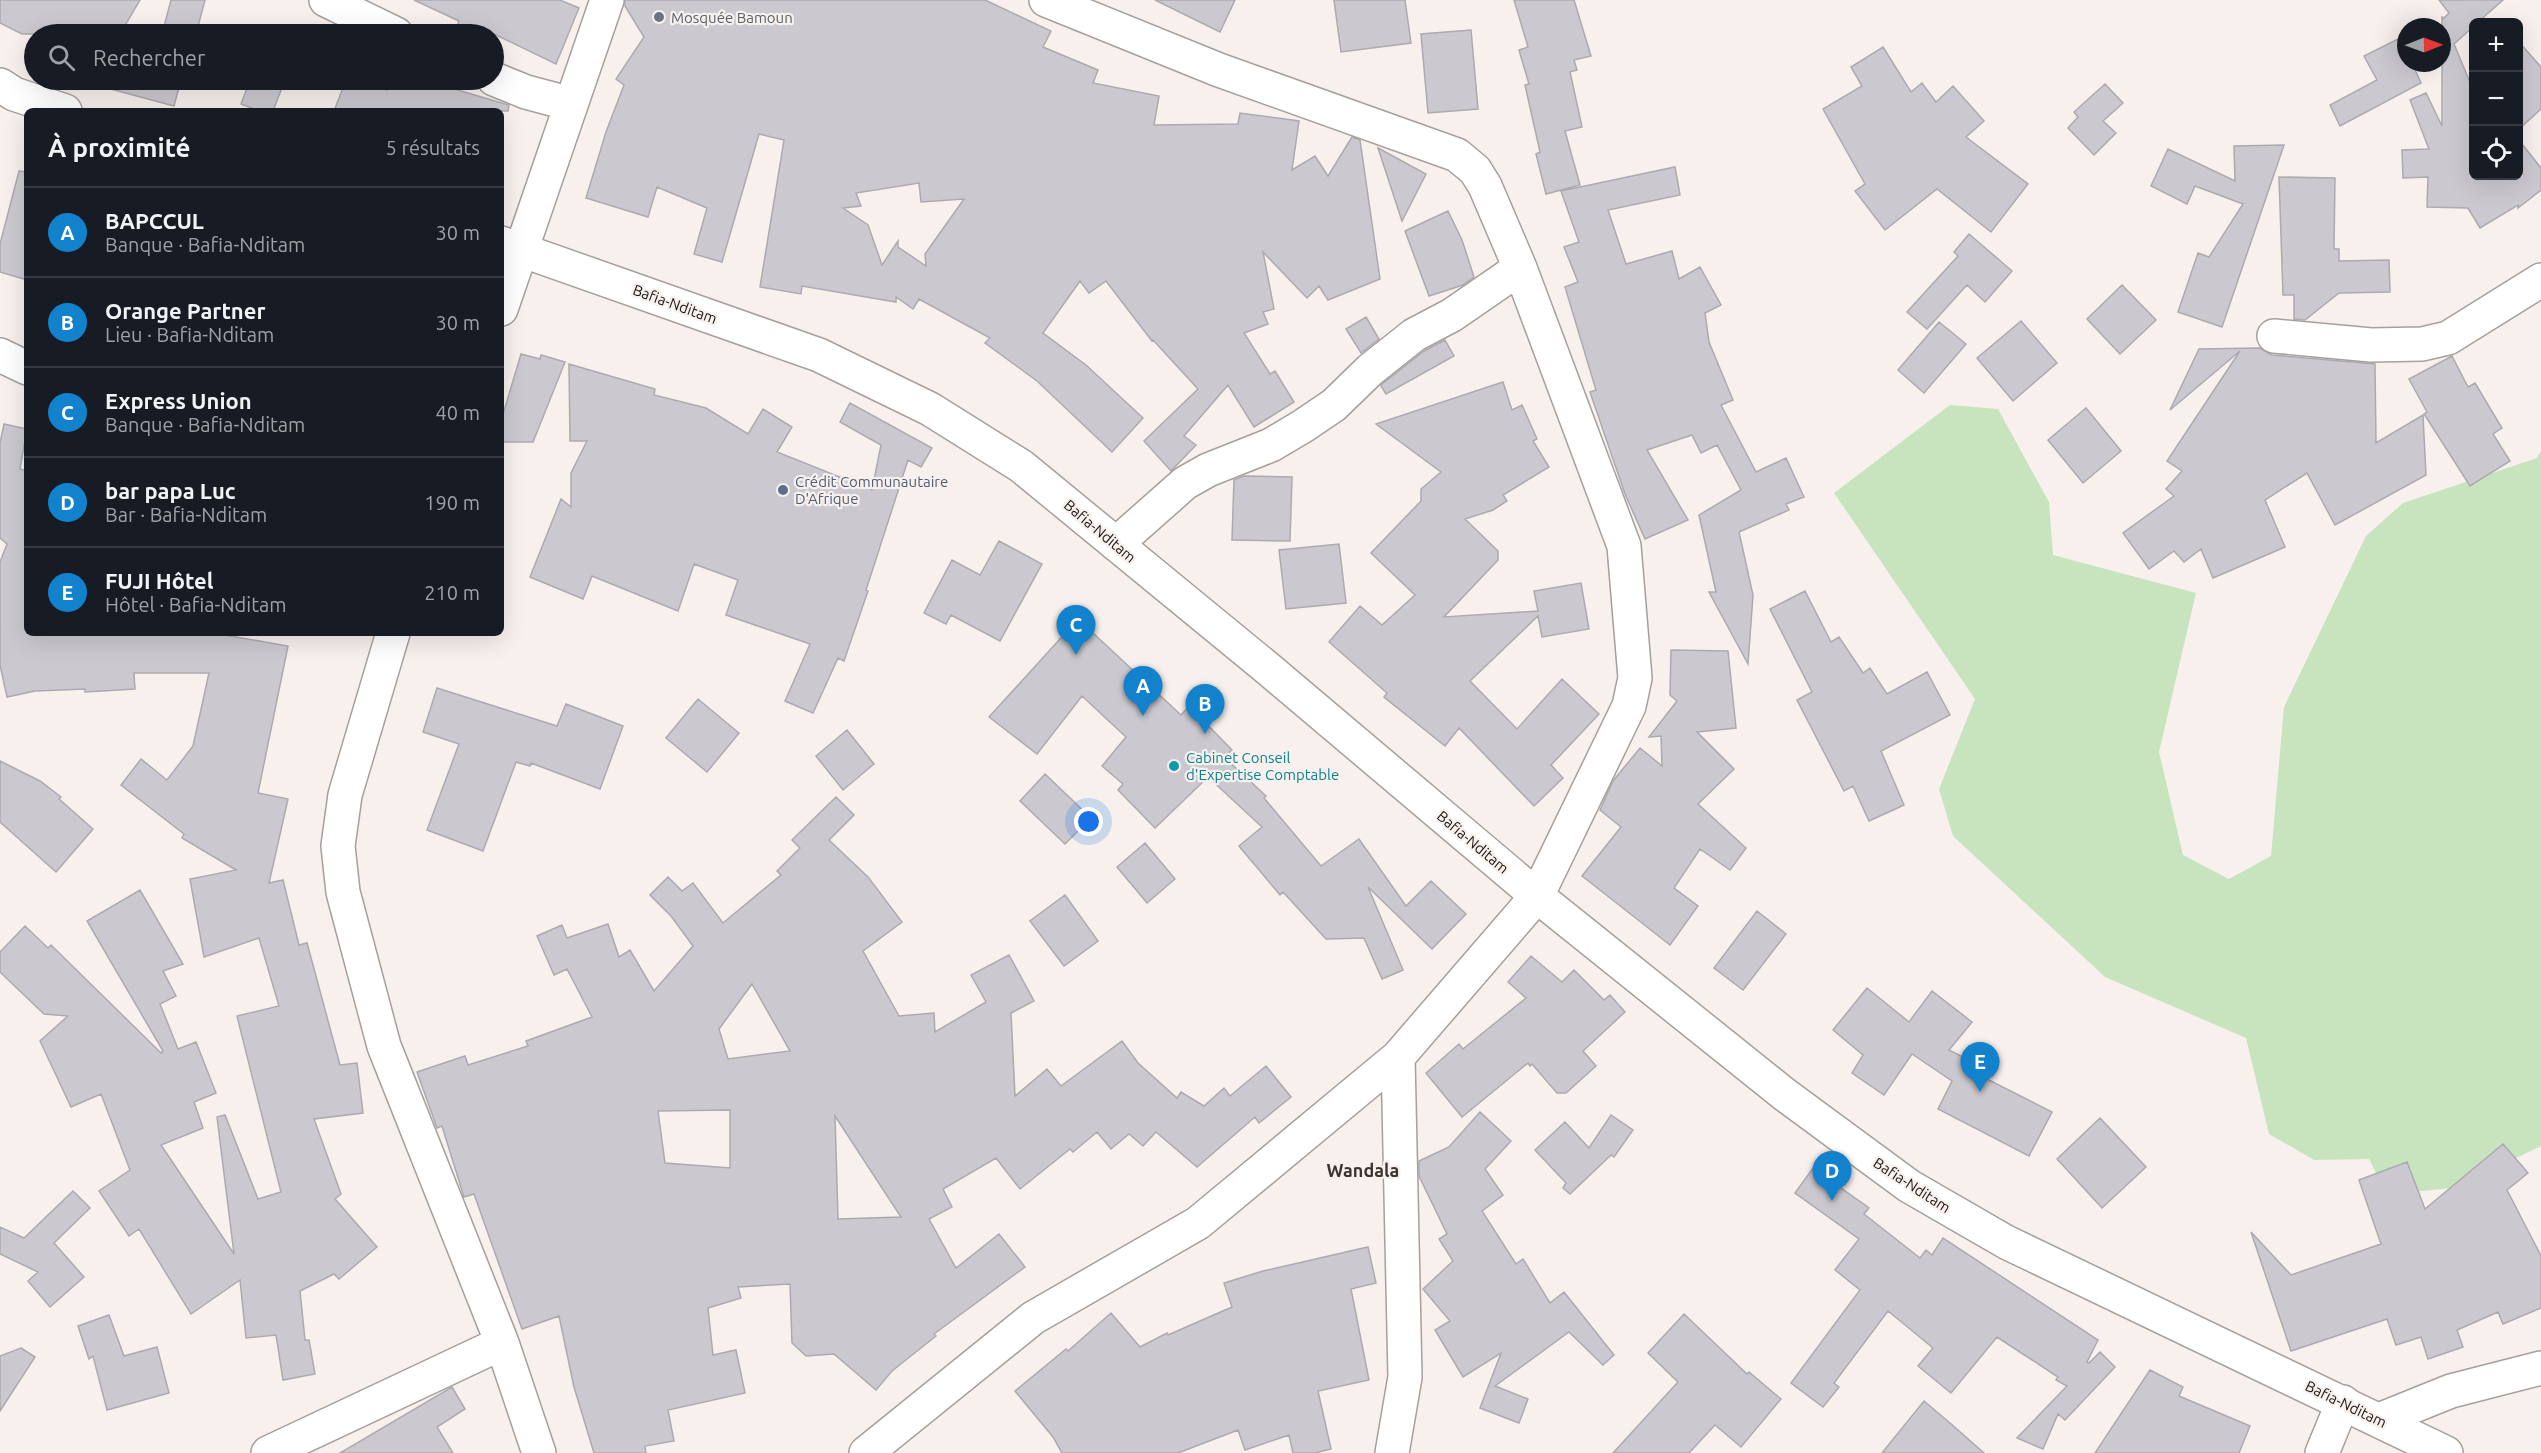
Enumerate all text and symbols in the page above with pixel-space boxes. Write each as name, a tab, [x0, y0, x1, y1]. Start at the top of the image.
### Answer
place label: Mosquée Bamoun	[671, 9, 793, 26]
marker: Mosquée Bamoun	[652, 10, 666, 24]
north arrow	[2397, 18, 2451, 72]
map controls	[2469, 18, 2523, 180]
button: +	[2469, 18, 2523, 72]
search box	[24, 24, 504, 90]
icon: search	[45, 41, 78, 74]
text: Rechercher	[93, 45, 205, 70]
button: −	[2469, 72, 2523, 126]
button: locate	[2469, 126, 2523, 180]
text: À proximité	[48, 133, 190, 162]
text: 5 résultats	[386, 136, 480, 159]
text: BAPCCUL	[105, 208, 204, 233]
text: A	[60, 221, 75, 244]
text: 30 m	[436, 221, 480, 244]
text: Banque · Bafia-Nditam	[105, 233, 305, 256]
street label: Bafia-Nditam	[631, 281, 719, 327]
text: Orange Partner	[105, 298, 265, 323]
text: B	[61, 311, 74, 334]
text: 30 m	[436, 311, 480, 334]
text: Lieu · Bafia-Nditam	[105, 323, 274, 346]
text: Express Union	[105, 388, 252, 413]
text: C	[61, 401, 74, 424]
text: 40 m	[436, 401, 480, 424]
text: Banque · Bafia-Nditam	[105, 413, 305, 436]
place label: Crédit Communautaire D'Afrique	[795, 473, 948, 507]
text: bar papa Luc	[105, 478, 236, 503]
marker: Crédit Communautaire D'Afrique	[776, 483, 790, 497]
text: D	[60, 491, 75, 514]
text: 190 m	[424, 491, 480, 514]
street label: Bafia-Nditam	[1061, 496, 1139, 566]
text: Bar · Bafia-Nditam	[105, 503, 267, 526]
text: FUJI Hôtel	[105, 568, 213, 593]
text: E	[62, 581, 73, 604]
text: 210 m	[424, 581, 480, 604]
text: Hôtel · Bafia-Nditam	[105, 593, 287, 616]
pin: C	[1056, 606, 1096, 655]
pin: A	[1124, 666, 1162, 716]
pin: B	[1186, 684, 1224, 734]
place label: Cabinet Conseil d'Expertise Comptable	[1186, 749, 1339, 783]
marker: Cabinet Conseil d'Expertise Comptable	[1167, 759, 1181, 773]
your location	[1074, 807, 1103, 836]
street label: Bafia-Nditam	[1434, 807, 1512, 877]
pin: E	[1960, 1042, 2000, 1092]
pin: D	[1812, 1152, 1852, 1201]
street label: Bafia-Nditam	[1870, 1154, 1954, 1216]
district label: Wandala	[1327, 1160, 1399, 1180]
street label: Bafia-Nditam	[2303, 1377, 2389, 1431]

